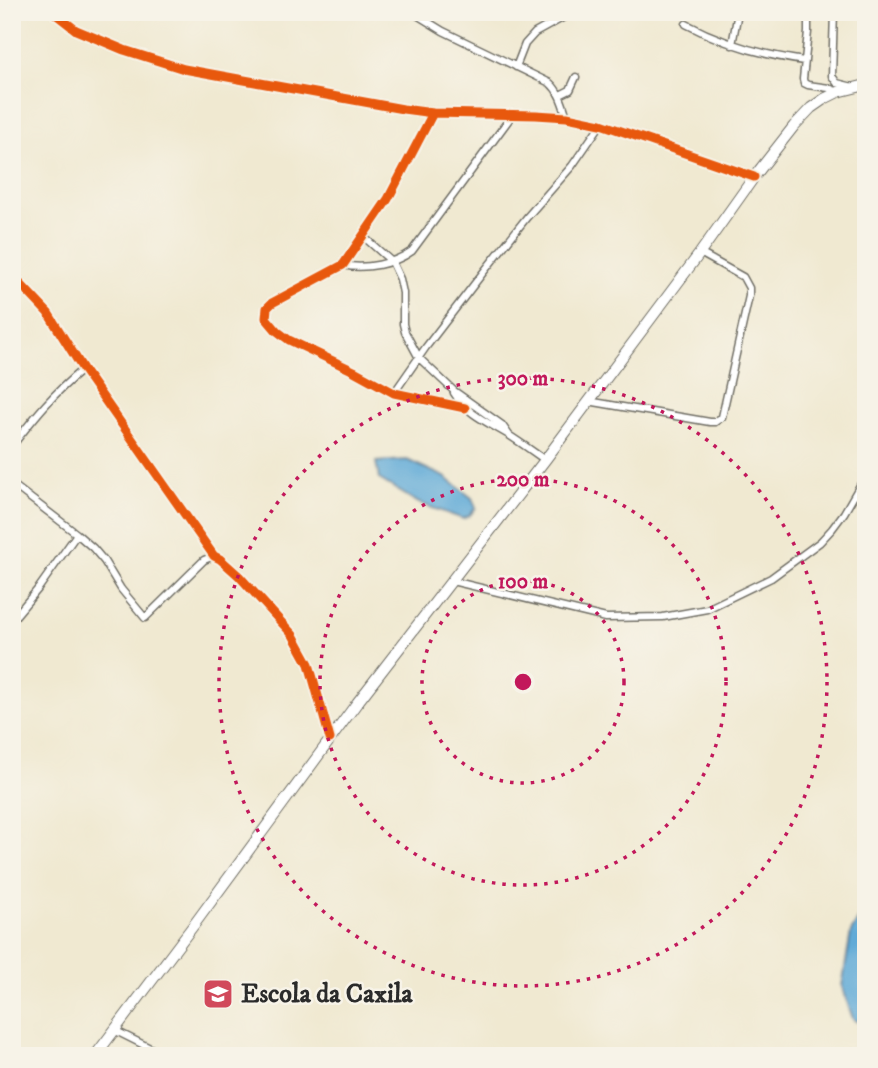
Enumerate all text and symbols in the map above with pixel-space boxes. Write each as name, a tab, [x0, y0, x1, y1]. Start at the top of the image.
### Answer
text: 300 m	[498, 366, 549, 392]
text: 200 m	[496, 467, 550, 493]
text: 100 m	[498, 569, 548, 595]
centre of rings	[511, 670, 535, 694]
school or university icon: Escola da Caxila	[201, 977, 235, 1011]
place label: Escola da Caxila	[241, 978, 413, 1011]

